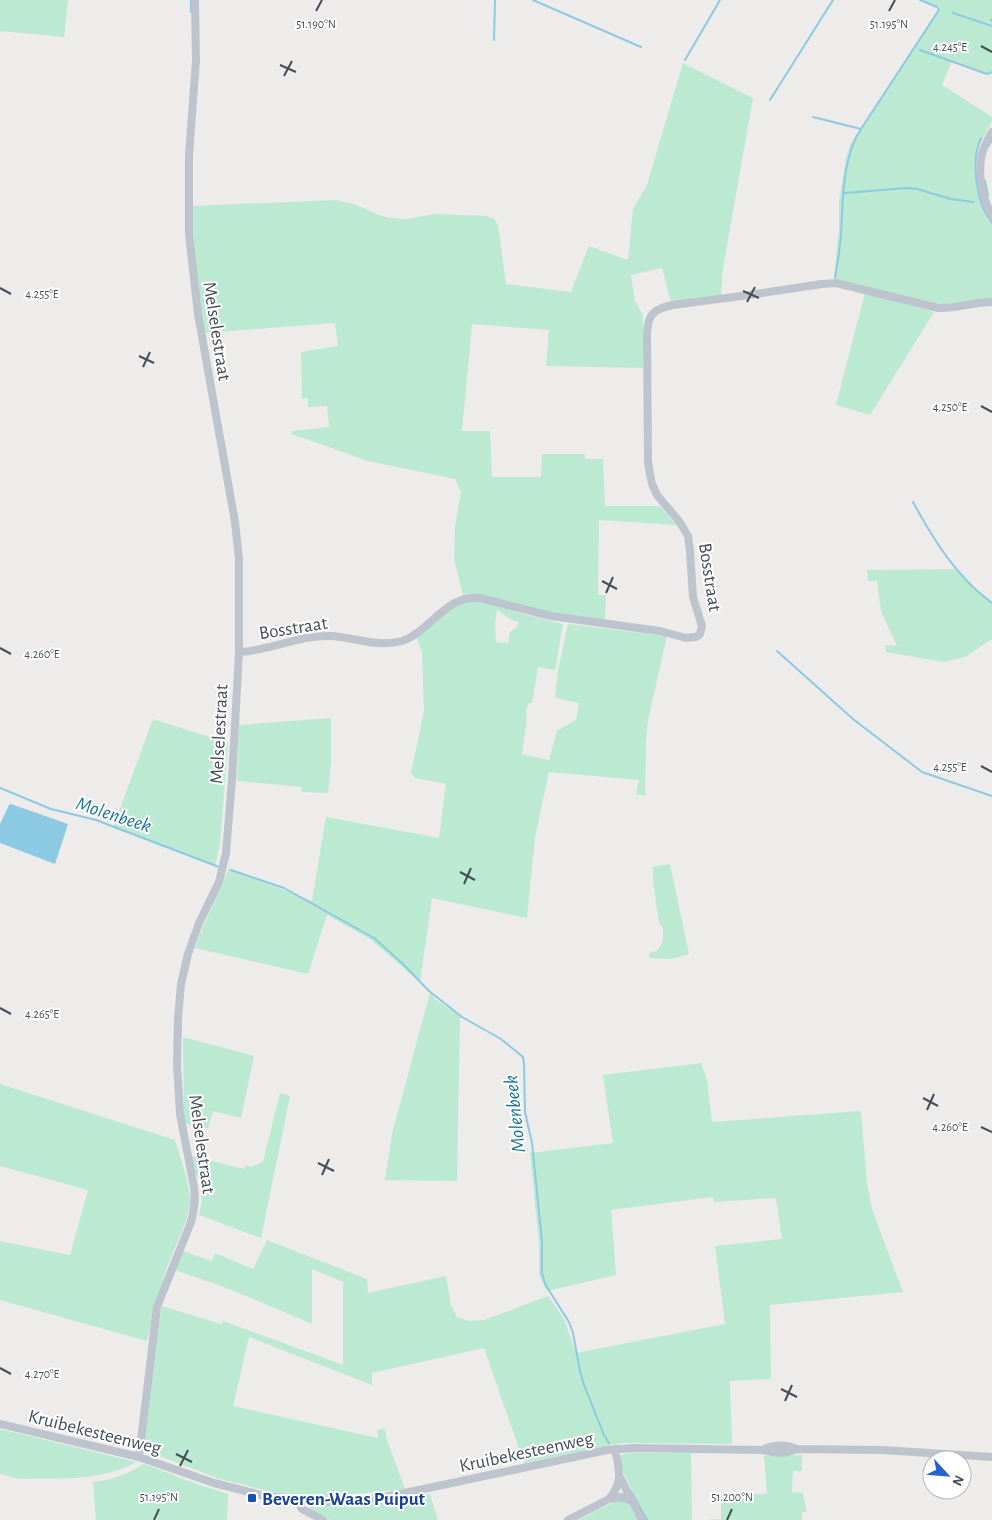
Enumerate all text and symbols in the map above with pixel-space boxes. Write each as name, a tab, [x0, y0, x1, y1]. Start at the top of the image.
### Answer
text: 51.190°N	[296, 18, 336, 30]
text: 51.195°N	[870, 18, 908, 30]
text: 4.245°E	[933, 41, 967, 53]
street label: Melselestraat	[199, 280, 234, 382]
text: 4.255°E	[25, 288, 59, 300]
text: 4.250°E	[933, 401, 968, 413]
street label: Bosstraat	[695, 542, 724, 613]
street label: Bosstraat	[258, 614, 329, 643]
text: 4.260°E	[24, 648, 60, 660]
street label: Melselestraat	[207, 684, 232, 784]
text: 4.255°E	[933, 761, 967, 773]
water label: Molenbeek	[74, 793, 154, 836]
text: 4.265°E	[25, 1008, 59, 1020]
water label: Molenbeek	[501, 1074, 529, 1154]
street label: Melselestraat	[185, 1093, 218, 1195]
text: 4.260°E	[932, 1121, 968, 1133]
text: 4.270°E	[25, 1368, 60, 1380]
street label: Kruibekesteenweg	[26, 1407, 164, 1458]
street label: Kruibekesteenweg	[458, 1429, 596, 1476]
north arrow	[922, 1450, 972, 1500]
text: N	[949, 1473, 966, 1488]
place label: Beveren-Waas Puiput	[262, 1490, 426, 1509]
text: 51.195°N	[140, 1491, 178, 1503]
text: 51.200°N	[711, 1491, 753, 1503]
marker: Beveren-Waas Puiput	[246, 1492, 258, 1504]

